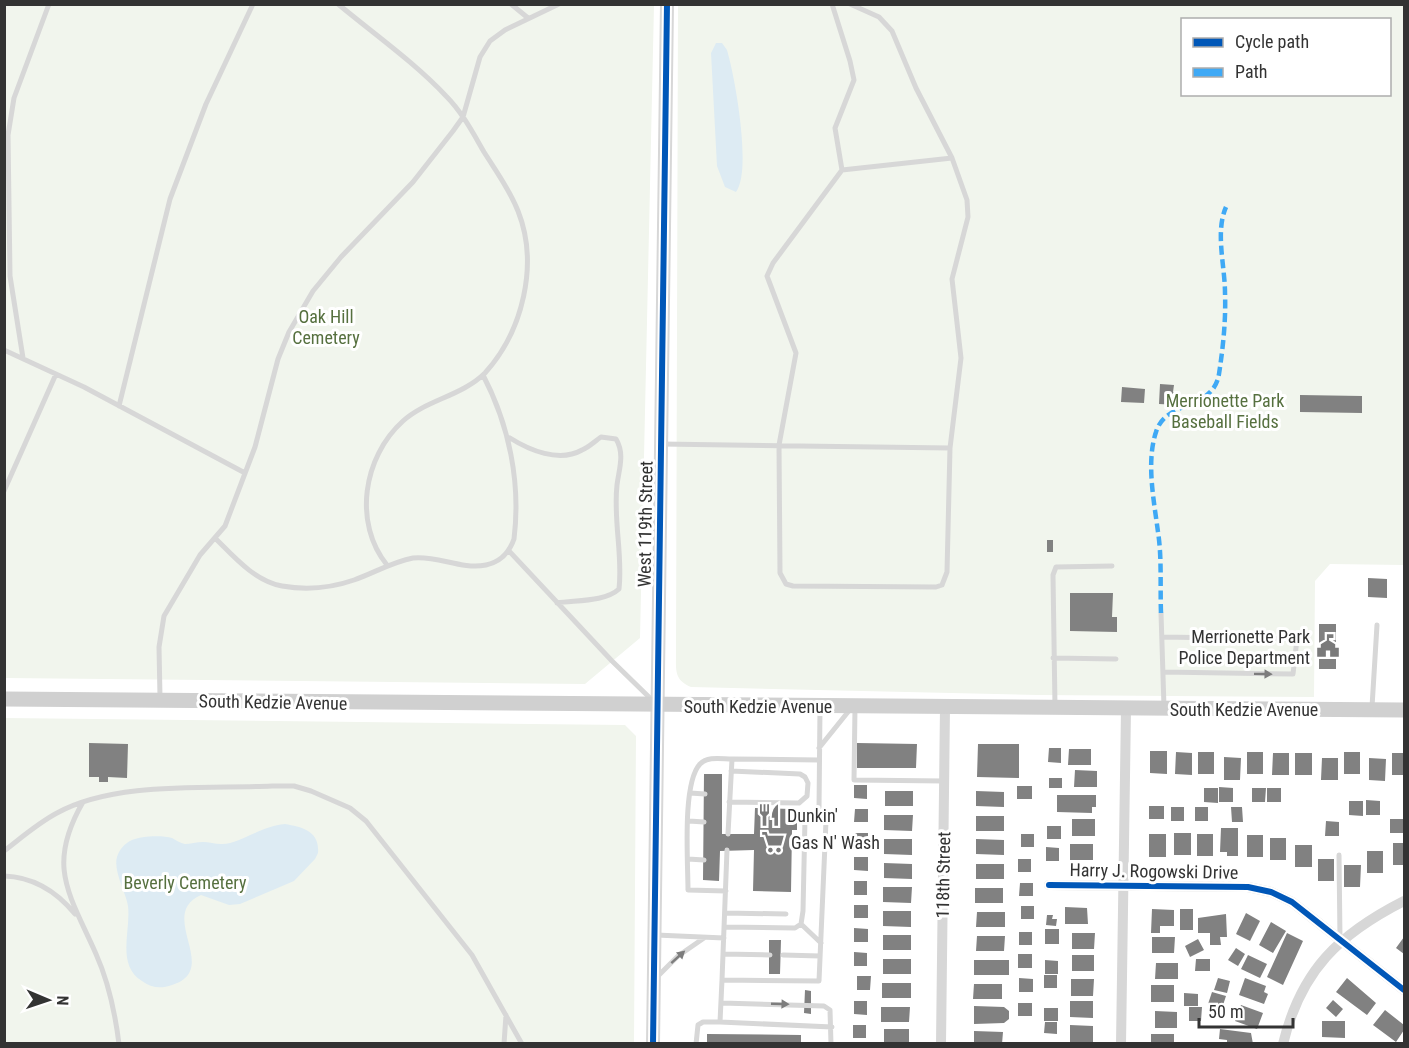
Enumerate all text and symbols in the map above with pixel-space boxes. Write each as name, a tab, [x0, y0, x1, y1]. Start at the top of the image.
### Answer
legend	[1181, 18, 1391, 96]
text: Cycle path	[1235, 31, 1309, 52]
text: Path	[1235, 61, 1268, 82]
park label: Oak Hill Cemetery	[292, 306, 360, 348]
park label: Merrionette Park Baseball Fields	[1166, 390, 1284, 432]
street label: West 119th Street	[633, 461, 657, 587]
place label: Merrionette Park Police Department	[1178, 626, 1310, 668]
public building icon: Merrionette Park Police Department	[1315, 633, 1341, 659]
one-way arrow	[1254, 669, 1273, 679]
street label: South Kedzie Avenue	[199, 690, 347, 714]
street label: South Kedzie Avenue	[684, 696, 832, 717]
street label: South Kedzie Avenue	[1170, 699, 1318, 720]
restaurant icon: Dunkin'	[756, 802, 782, 828]
place label: Dunkin'	[787, 805, 838, 826]
supermarket icon: Gas N' Wash	[760, 829, 786, 855]
street label: 118th Street	[932, 831, 954, 919]
place label: Gas N' Wash	[791, 832, 880, 853]
street label: Harry J. Rogowski Drive	[1069, 859, 1239, 883]
park label: Beverly Cemetery	[124, 872, 247, 893]
one-way arrow	[670, 951, 685, 964]
north arrow	[18, 970, 78, 1030]
scale bar	[1199, 991, 1294, 1029]
text: N	[53, 995, 72, 1006]
one-way arrow	[771, 1000, 790, 1009]
text: 50 m	[1208, 1001, 1243, 1022]

